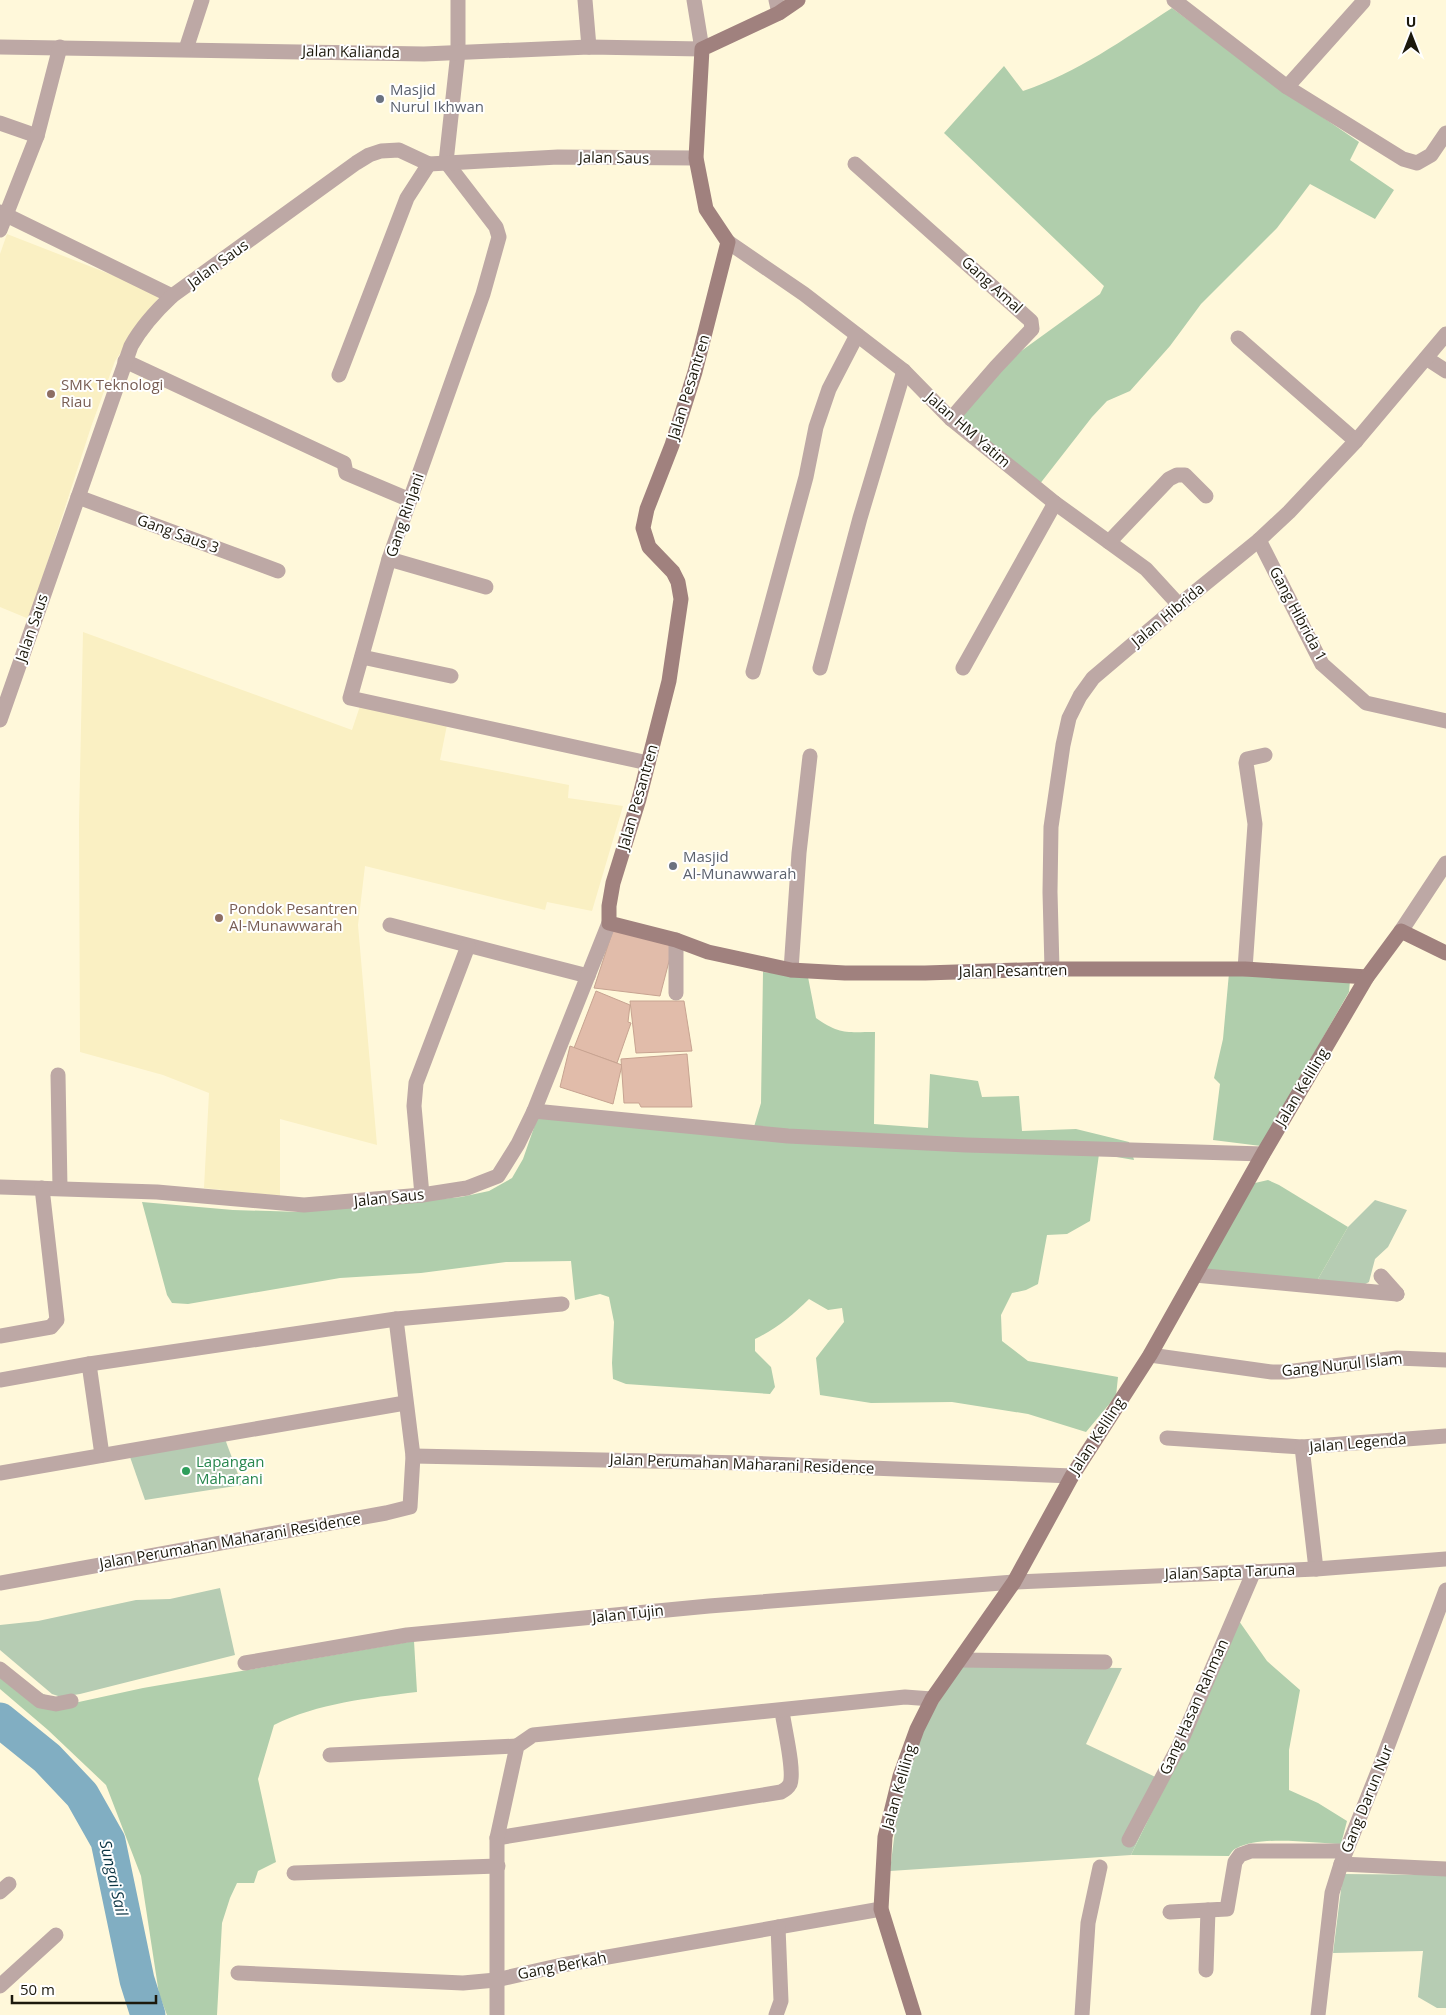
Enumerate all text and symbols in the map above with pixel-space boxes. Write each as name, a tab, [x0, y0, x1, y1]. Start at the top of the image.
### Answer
north arrow	[1386, 10, 1436, 60]
text: U	[1406, 12, 1416, 31]
street label: Jalan Kalianda	[300, 40, 400, 62]
place label: Masjid Nurul Ikhwan	[390, 79, 484, 116]
marker: Masjid Nurul Ikhwan	[374, 93, 386, 105]
street label: Jalan Saus	[577, 146, 649, 168]
street label: Jalan Saus	[181, 234, 252, 293]
street label: Gang Amal	[958, 251, 1028, 317]
street label: Jalan Pesantren	[662, 332, 714, 444]
place label: SMK Teknologi Riau	[61, 374, 163, 411]
street label: Jalan HM Yatim	[921, 386, 1015, 471]
marker: SMK Teknologi Riau	[45, 388, 57, 400]
street label: Gang Rinjani	[380, 470, 428, 559]
street label: Gang Saus 3	[135, 509, 222, 557]
street label: Gang Hibrida 1	[1266, 563, 1332, 664]
street label: Jalan Hibrida	[1125, 578, 1208, 652]
street label: Jalan Saus	[9, 591, 52, 666]
street label: Jalan Pesantren	[612, 742, 662, 854]
place label: Masjid Al-Munawwarah	[683, 846, 797, 883]
marker: Masjid Al-Munawwarah	[667, 860, 679, 872]
place label: Pondok Pesantren Al-Munawwarah	[229, 898, 357, 935]
marker: Pondok Pesantren Al-Munawwarah	[213, 912, 225, 924]
street label: Jalan Pesantren	[956, 959, 1068, 981]
street label: Jalan Keliling	[1269, 1044, 1332, 1131]
street label: Jalan Saus	[351, 1183, 425, 1211]
street label: Gang Nurul Islam	[1281, 1348, 1403, 1380]
street label: Jalan Keliling	[1063, 1393, 1128, 1479]
street label: Jalan Legenda	[1307, 1428, 1407, 1456]
street label: Jalan Perumahan Maharani Residence	[607, 1448, 875, 1478]
place label: Lapangan Maharani	[196, 1451, 265, 1488]
marker: Lapangan Maharani	[180, 1465, 192, 1477]
street label: Jalan Perumahan Maharani Residence	[96, 1507, 362, 1573]
street label: Jalan Sapta Taruna	[1162, 1559, 1295, 1583]
street label: Jalan Tujin	[589, 1599, 665, 1627]
street label: Gang Hasan Rahman	[1154, 1636, 1232, 1778]
street label: Jalan Keliling	[876, 1742, 920, 1834]
street label: Gang Darun Nur	[1335, 1742, 1397, 1856]
water label: Sungai Sail	[95, 1838, 134, 1919]
street label: Gang Berkah	[516, 1947, 608, 1983]
scale bar	[12, 1972, 156, 2004]
text: 50 m	[20, 1979, 55, 1999]

